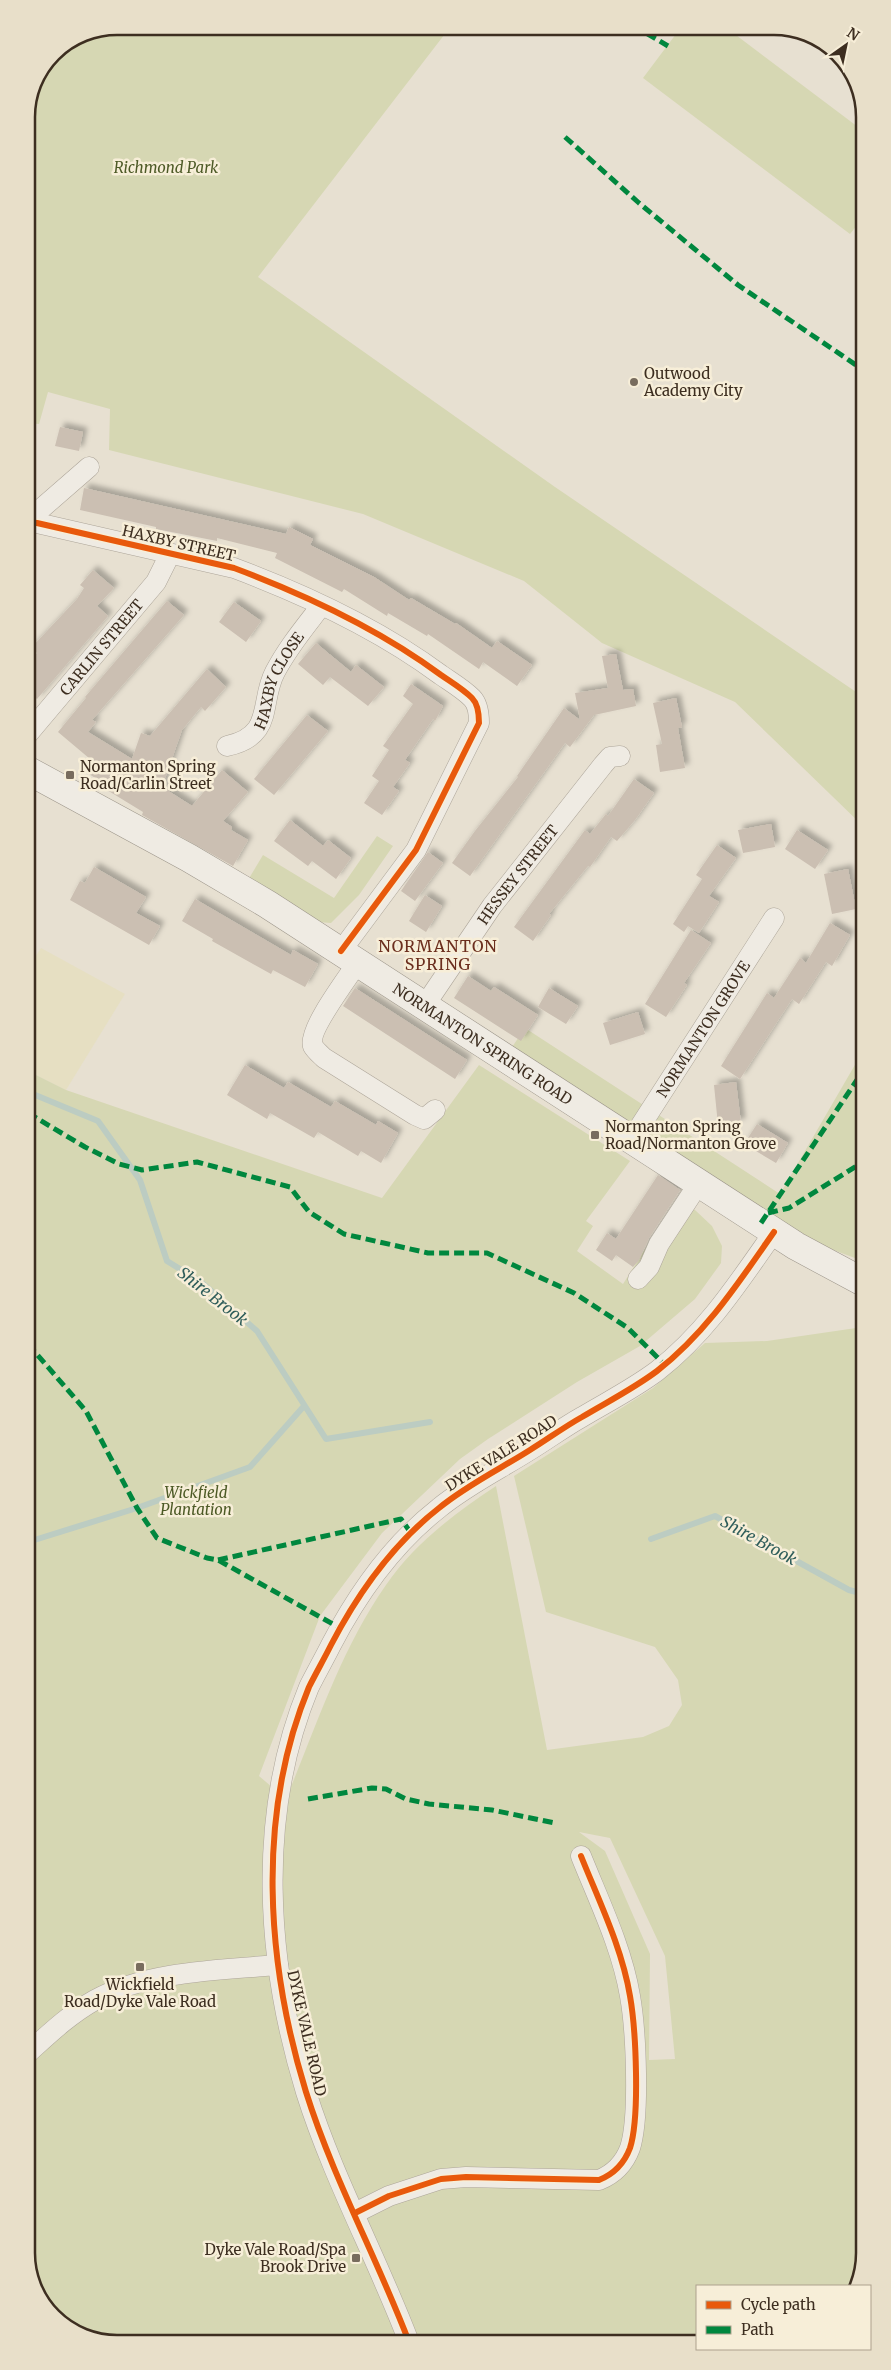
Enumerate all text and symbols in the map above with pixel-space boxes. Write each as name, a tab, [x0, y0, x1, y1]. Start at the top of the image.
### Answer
north arrow	[821, 20, 871, 70]
text: N	[844, 24, 863, 45]
park label: Richmond Park	[114, 158, 219, 177]
place label: Outwood Academy City	[643, 364, 743, 400]
marker: Outwood Academy City	[628, 376, 640, 388]
street label: HAXBY STREET	[120, 521, 238, 565]
street label: CARLIN STREET	[55, 595, 147, 699]
street label: HAXBY CLOSE	[250, 627, 308, 732]
place label: Normanton Spring Road/Carlin Street	[80, 757, 216, 793]
marker: Normanton Spring Road/Carlin Street	[64, 769, 76, 781]
street label: HESSEY STREET	[473, 820, 562, 928]
district label: NORMANTON SPRING	[378, 936, 498, 974]
street label: NORMANTON GROVE	[652, 957, 754, 1101]
street label: NORMANTON SPRING ROAD	[390, 979, 576, 1109]
place label: Normanton Spring Road/Normanton Grove	[605, 1117, 776, 1153]
marker: Normanton Spring Road/Normanton Grove	[589, 1129, 601, 1141]
water label: Shire Brook	[174, 1262, 252, 1330]
street label: DYKE VALE ROAD	[441, 1411, 561, 1495]
park label: Wickfield Plantation	[160, 1483, 232, 1519]
water label: Shire Brook	[718, 1511, 801, 1569]
marker: Wickfield Road/Dyke Vale Road	[134, 1961, 146, 1973]
street label: DYKE VALE ROAD	[283, 1968, 331, 2098]
place label: Wickfield Road/Dyke Vale Road	[64, 1975, 216, 2011]
place label: Dyke Vale Road/Spa Brook Drive	[204, 2240, 346, 2276]
marker: Dyke Vale Road/Spa Brook Drive	[350, 2252, 362, 2264]
legend	[696, 2285, 871, 2350]
text: Cycle path	[741, 2295, 816, 2314]
text: Path	[741, 2320, 774, 2339]

